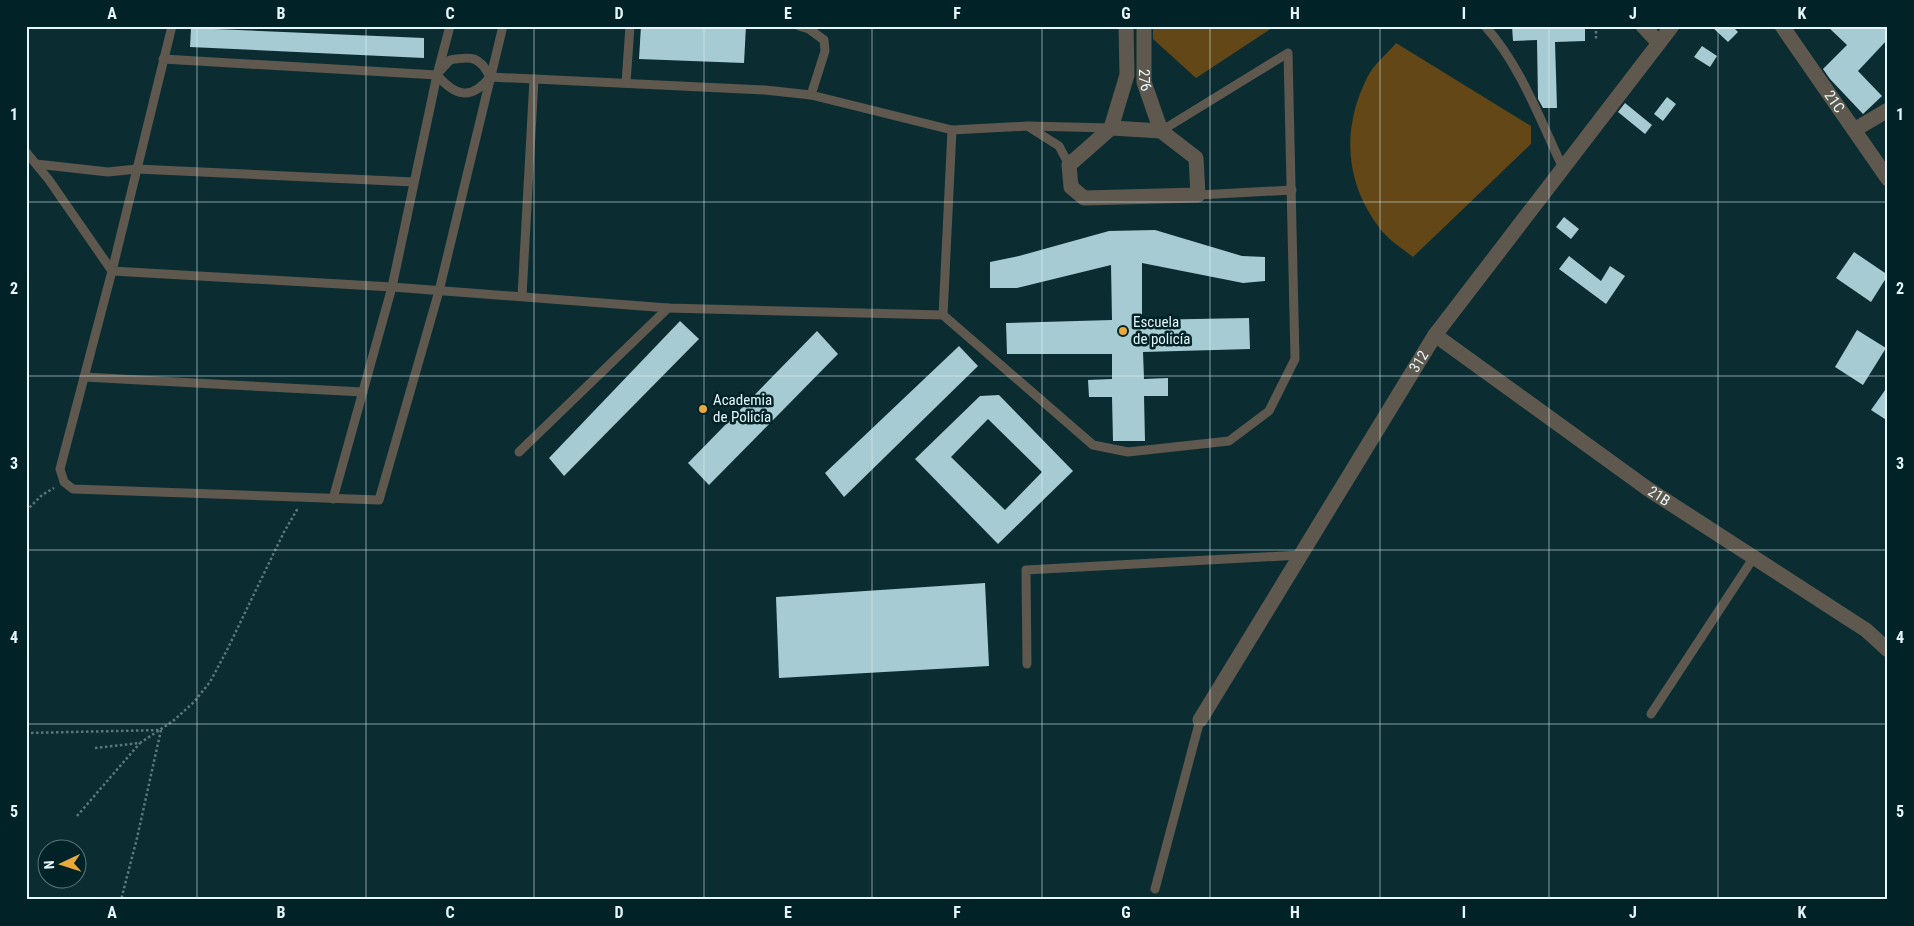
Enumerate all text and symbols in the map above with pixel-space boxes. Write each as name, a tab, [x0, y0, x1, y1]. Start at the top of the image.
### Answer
text: A	[107, 4, 117, 23]
text: B	[277, 4, 286, 23]
text: C	[445, 4, 455, 23]
text: D	[614, 4, 624, 23]
text: E	[784, 4, 792, 23]
text: F	[953, 4, 961, 23]
text: G	[1121, 4, 1131, 23]
text: H	[1290, 4, 1300, 23]
text: I	[1462, 4, 1466, 23]
text: J	[1629, 4, 1637, 23]
text: K	[1798, 4, 1807, 23]
street label: 276	[1135, 69, 1155, 94]
street label: 21C	[1820, 87, 1848, 116]
text: 1	[10, 105, 18, 124]
text: 1	[1896, 105, 1904, 124]
text: 2	[10, 279, 18, 298]
text: 2	[1896, 279, 1904, 298]
place label: Escuela de policía	[1133, 313, 1190, 348]
marker: Escuela de policía	[1117, 325, 1129, 337]
street label: 312	[1405, 347, 1432, 376]
place label: Academia de Policía	[713, 391, 772, 426]
marker: Academia de Policía	[697, 403, 709, 415]
text: 3	[10, 454, 18, 473]
text: 3	[1896, 454, 1904, 473]
street label: 21B	[1644, 482, 1674, 510]
text: 4	[10, 628, 18, 647]
text: 4	[1896, 628, 1904, 647]
text: 5	[10, 802, 18, 821]
text: 5	[1896, 802, 1904, 821]
north arrow	[38, 838, 88, 888]
text: N	[41, 860, 57, 870]
text: A	[107, 903, 117, 922]
text: B	[277, 903, 286, 922]
text: C	[445, 903, 455, 922]
text: D	[614, 903, 624, 922]
text: E	[784, 903, 792, 922]
text: F	[953, 903, 961, 922]
text: G	[1121, 903, 1131, 922]
text: H	[1290, 903, 1300, 922]
text: I	[1462, 903, 1466, 922]
text: J	[1629, 903, 1637, 922]
text: K	[1798, 903, 1807, 922]

